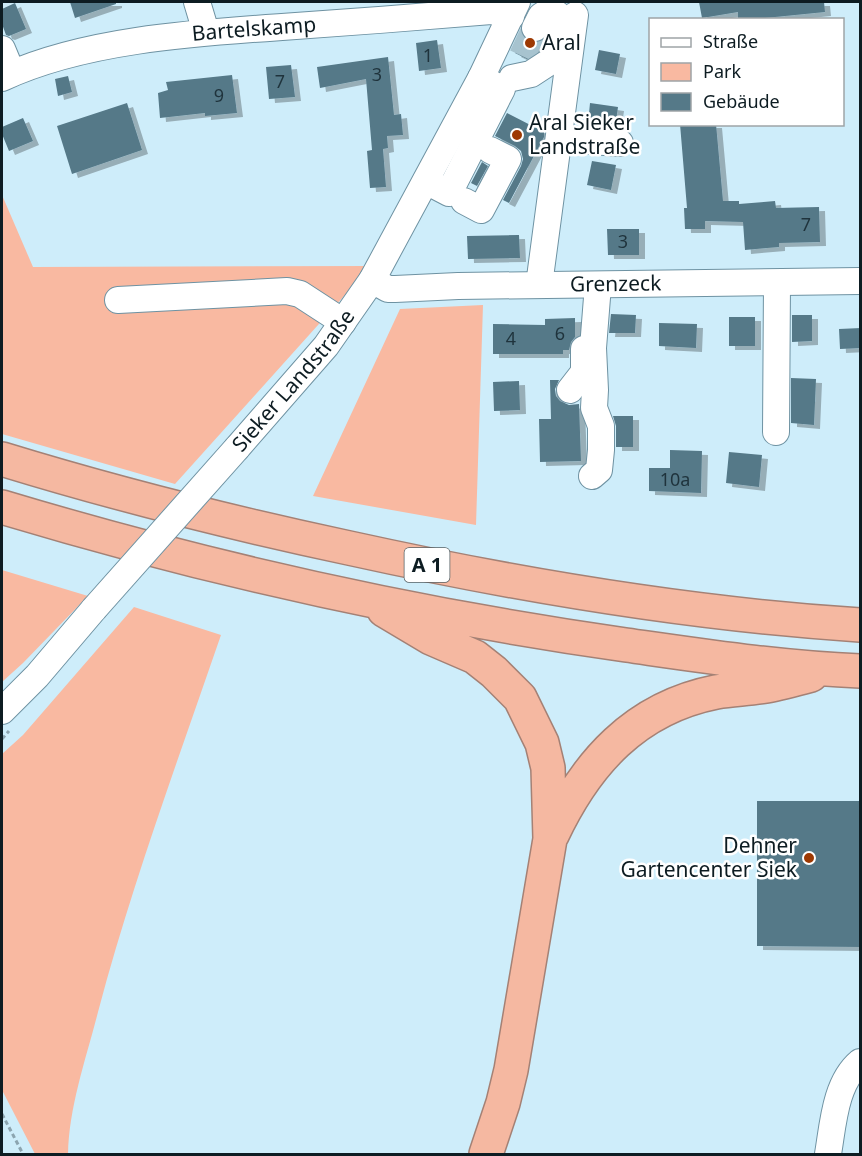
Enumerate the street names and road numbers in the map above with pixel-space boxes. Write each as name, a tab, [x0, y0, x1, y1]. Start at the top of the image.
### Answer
street label: Bartelskamp	[190, 10, 317, 47]
street label: Grenzeck	[570, 268, 662, 298]
street label: Sieker Landstraße	[225, 303, 360, 457]
road number: A 1	[404, 548, 450, 582]

